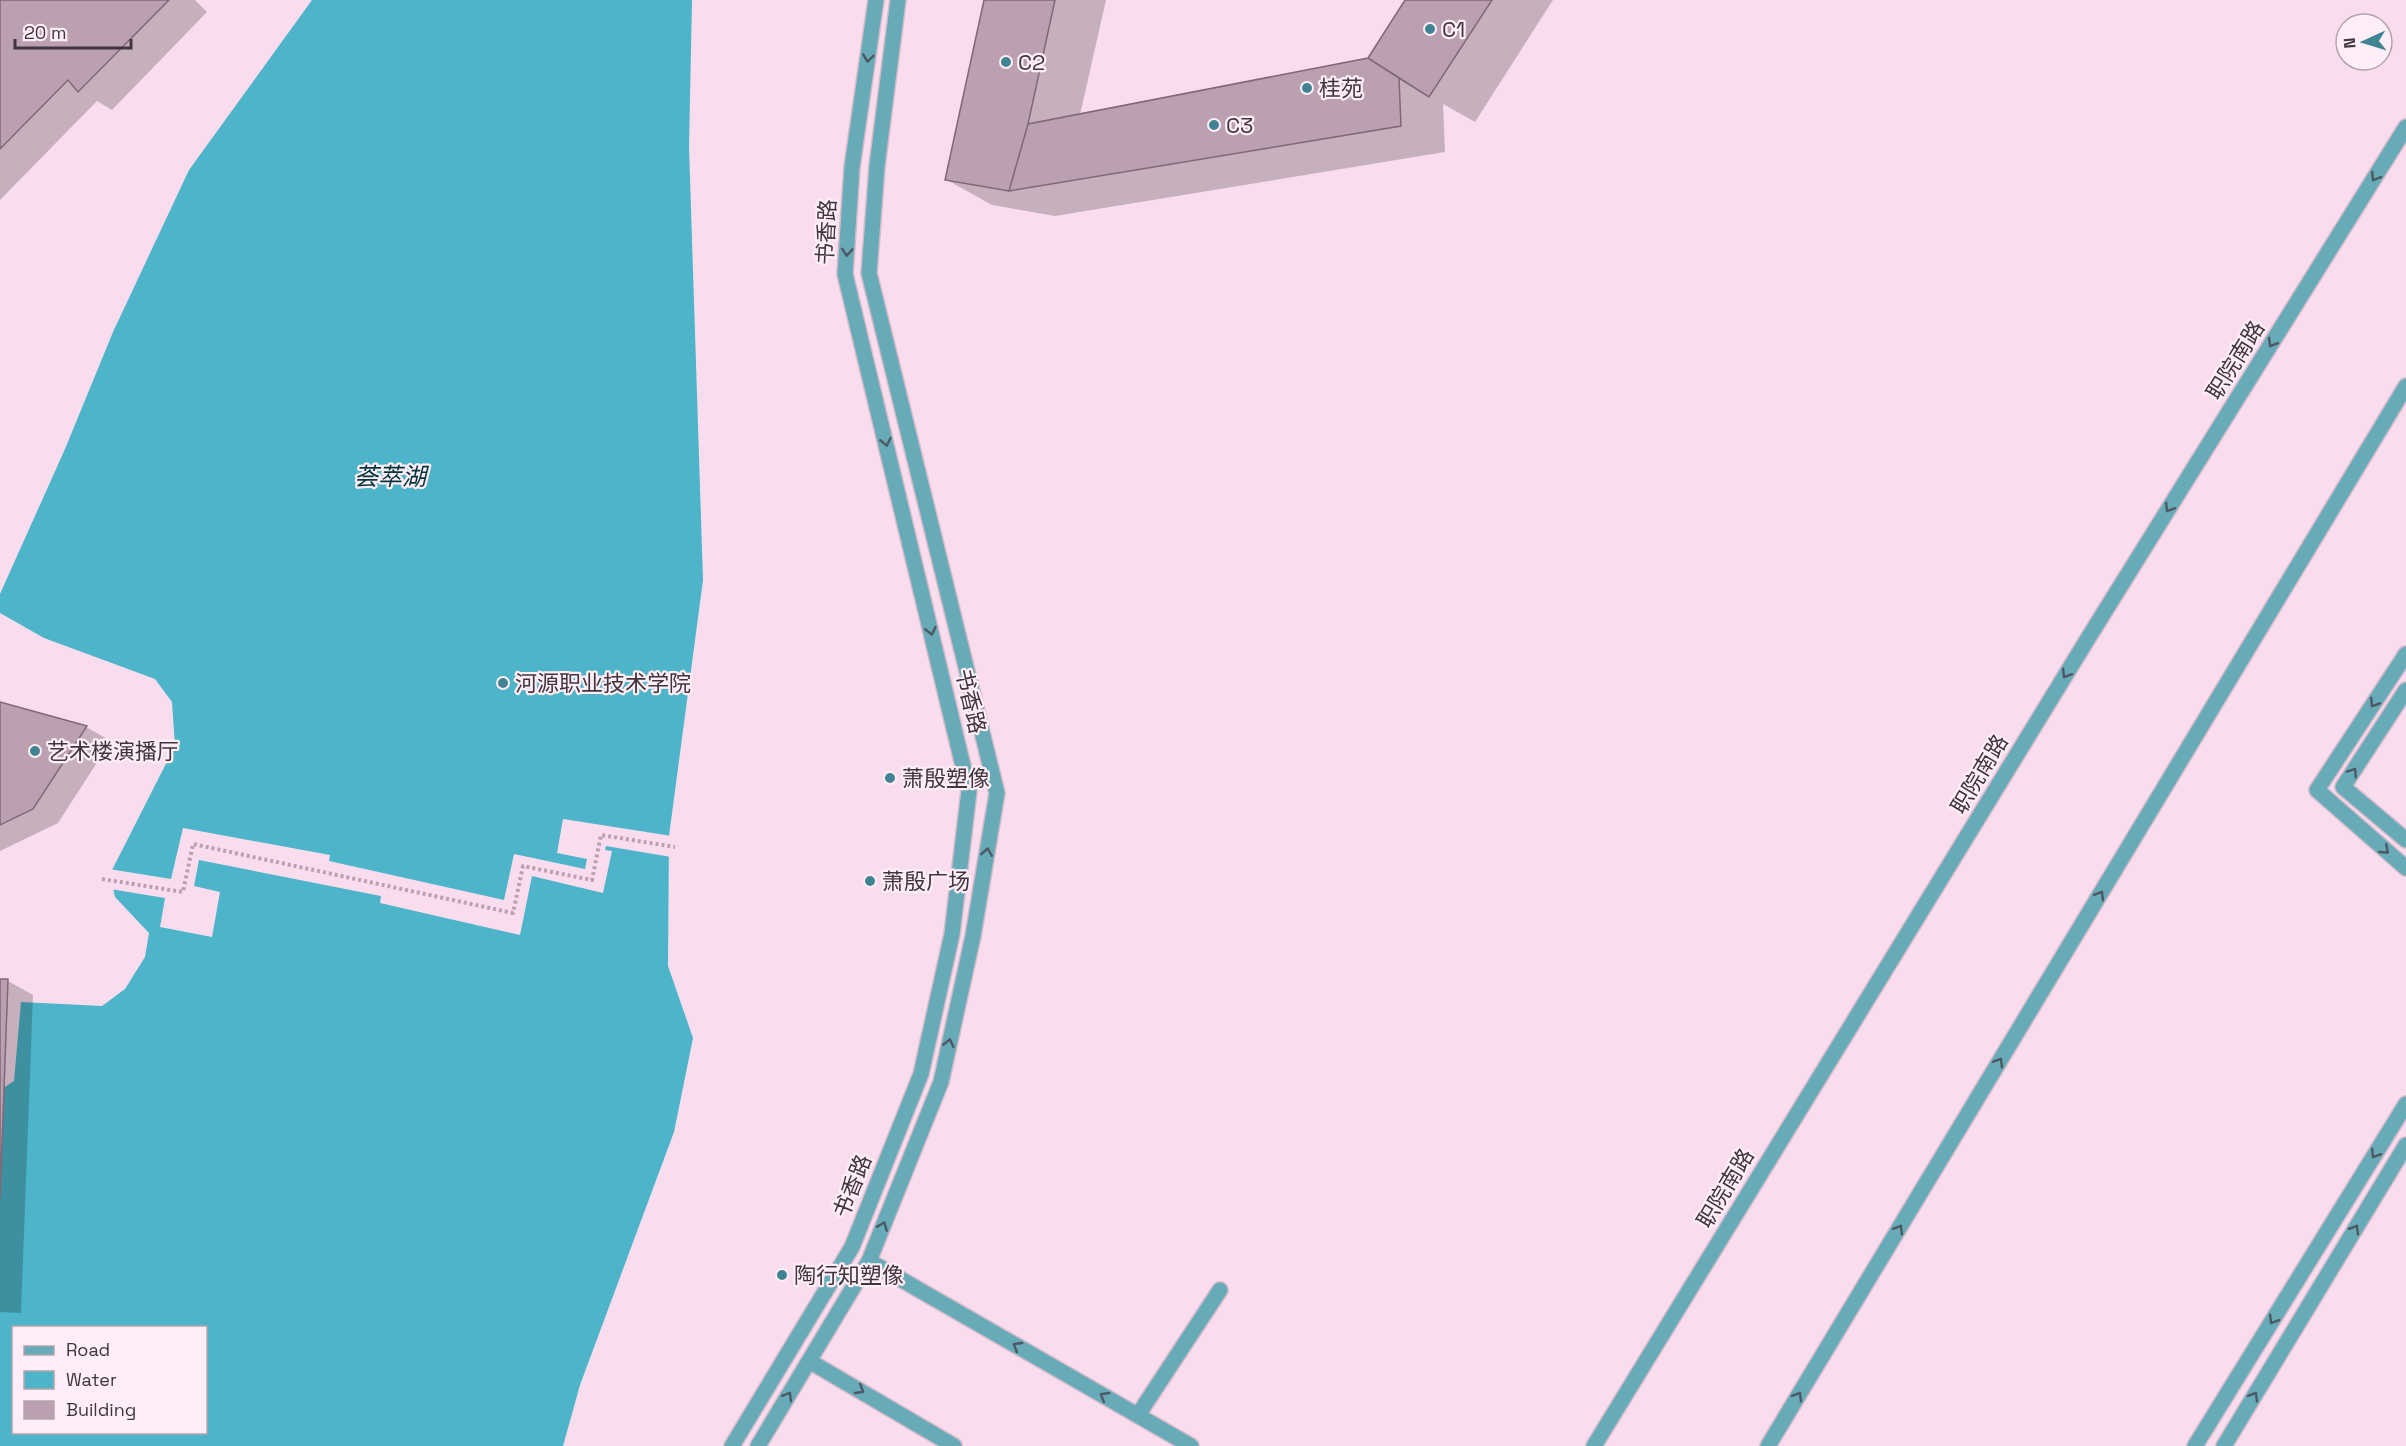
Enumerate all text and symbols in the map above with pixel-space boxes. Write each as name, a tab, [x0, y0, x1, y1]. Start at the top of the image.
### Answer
scale bar	[15, 12, 130, 50]
north arrow	[2334, 12, 2394, 72]
place label: C1	[1442, 15, 1465, 43]
text: 20 m	[24, 21, 67, 44]
marker: C1	[1423, 22, 1437, 36]
text: N	[2339, 37, 2360, 49]
place label: C2	[1018, 48, 1045, 76]
one-way arrow	[862, 53, 874, 63]
marker: C2	[999, 55, 1013, 69]
place label: 桂苑	[1319, 74, 1363, 102]
marker: 桂苑	[1300, 81, 1314, 95]
place label: C3	[1226, 111, 1253, 139]
marker: C3	[1207, 118, 1221, 132]
one-way arrow	[2371, 171, 2383, 181]
street label: 书香路	[810, 198, 842, 266]
one-way arrow	[840, 247, 853, 256]
street label: 职院南路	[2200, 315, 2270, 405]
one-way arrow	[2268, 337, 2280, 347]
one-way arrow	[878, 437, 891, 447]
water label: 荟萃湖	[354, 461, 430, 492]
one-way arrow	[2165, 502, 2177, 512]
one-way arrow	[924, 626, 937, 636]
street label: 书香路	[950, 666, 992, 736]
one-way arrow	[2062, 668, 2074, 678]
place label: 河源职业技术学院	[515, 669, 691, 697]
marker: 河源职业技术学院	[496, 676, 510, 690]
one-way arrow	[2370, 696, 2381, 707]
street label: 职院南路	[1944, 729, 2014, 819]
place label: 艺术楼演播厅	[47, 737, 179, 765]
marker: 艺术楼演播厅	[28, 744, 42, 758]
place label: 萧殷塑像	[902, 764, 990, 792]
one-way arrow	[2345, 768, 2357, 778]
marker: 萧殷塑像	[883, 771, 897, 785]
one-way arrow	[2378, 843, 2389, 854]
one-way arrow	[980, 847, 993, 857]
place label: 萧殷广场	[882, 867, 970, 895]
marker: 萧殷广场	[863, 874, 877, 888]
one-way arrow	[2092, 891, 2104, 901]
one-way arrow	[942, 1038, 955, 1048]
one-way arrow	[1992, 1058, 2004, 1068]
street label: 职院南路	[1690, 1143, 1760, 1233]
one-way arrow	[2371, 1148, 2383, 1158]
street label: 书香路	[827, 1150, 877, 1222]
one-way arrow	[876, 1221, 888, 1232]
one-way arrow	[1891, 1225, 1903, 1235]
one-way arrow	[2348, 1225, 2359, 1235]
place label: 陶行知塑像	[794, 1261, 904, 1289]
marker: 陶行知塑像	[775, 1268, 789, 1282]
one-way arrow	[2268, 1314, 2280, 1324]
legend	[12, 1326, 207, 1434]
text: Road	[66, 1338, 110, 1361]
one-way arrow	[1013, 1341, 1023, 1353]
text: Water	[66, 1368, 117, 1391]
one-way arrow	[854, 1383, 864, 1395]
one-way arrow	[781, 1392, 793, 1402]
one-way arrow	[1100, 1392, 1110, 1403]
one-way arrow	[1791, 1392, 1803, 1402]
one-way arrow	[2246, 1392, 2258, 1402]
text: Building	[66, 1398, 136, 1421]

